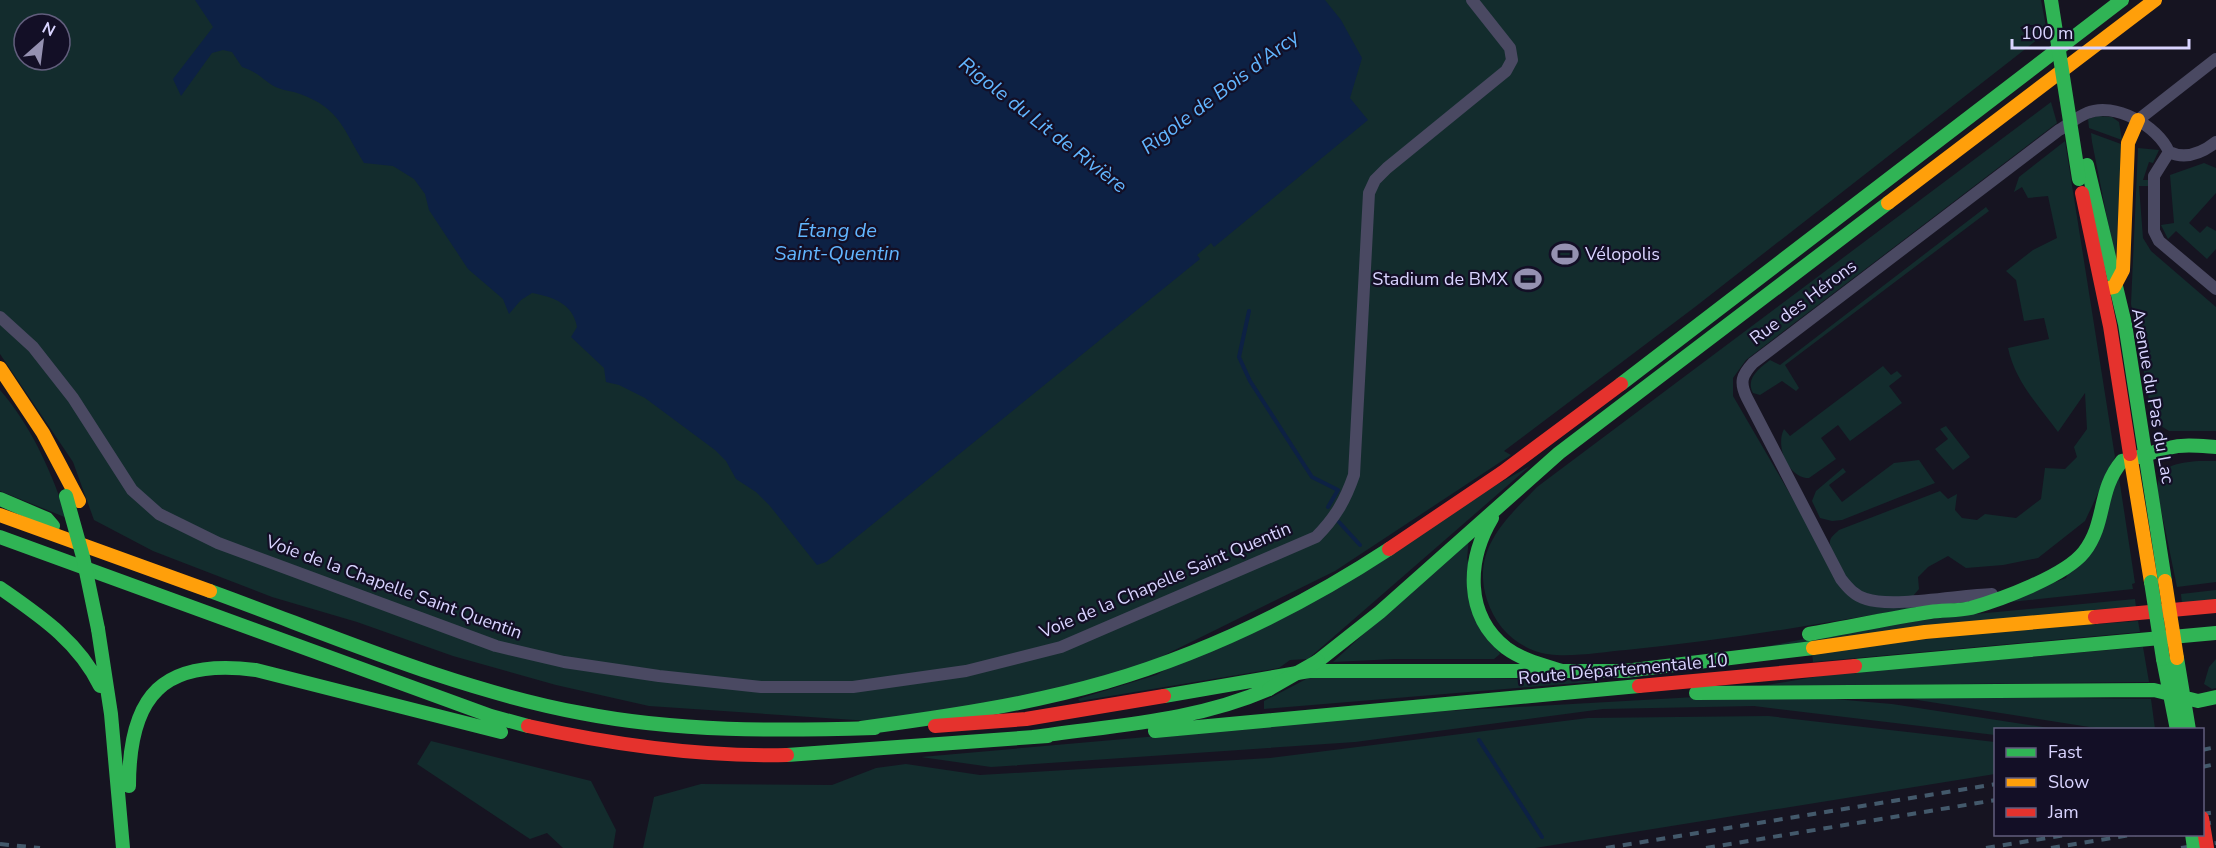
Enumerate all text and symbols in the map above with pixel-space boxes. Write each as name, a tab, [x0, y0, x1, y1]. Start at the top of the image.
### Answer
north arrow	[12, 12, 72, 72]
scale bar	[2012, 12, 2189, 50]
text: N	[38, 17, 59, 42]
text: 100 m	[2021, 21, 2073, 45]
water label: Rigole de Bois d'Arcy	[1136, 23, 1305, 160]
water label: Rigole du Lit de Rivière	[953, 51, 1133, 200]
water label: Étang de Saint-Quentin	[774, 217, 900, 267]
sports icon: Vélopolis	[1550, 239, 1580, 269]
place label: Vélopolis	[1584, 242, 1660, 266]
street label: Rue des Hérons	[1745, 254, 1861, 350]
sports icon: Stadium de BMX	[1513, 264, 1543, 294]
place label: Stadium de BMX	[1372, 267, 1508, 291]
street label: Avenue du Pas du Lac	[2126, 306, 2180, 486]
street label: Voie de la Chapelle Saint Quentin	[1035, 516, 1294, 644]
street label: Voie de la Chapelle Saint Quentin	[262, 529, 525, 645]
street label: Route Départementale 10	[1517, 648, 1729, 690]
legend	[1994, 728, 2204, 836]
text: Fast	[2048, 740, 2083, 764]
text: Slow	[2048, 770, 2089, 794]
text: Jam	[2047, 800, 2079, 824]

